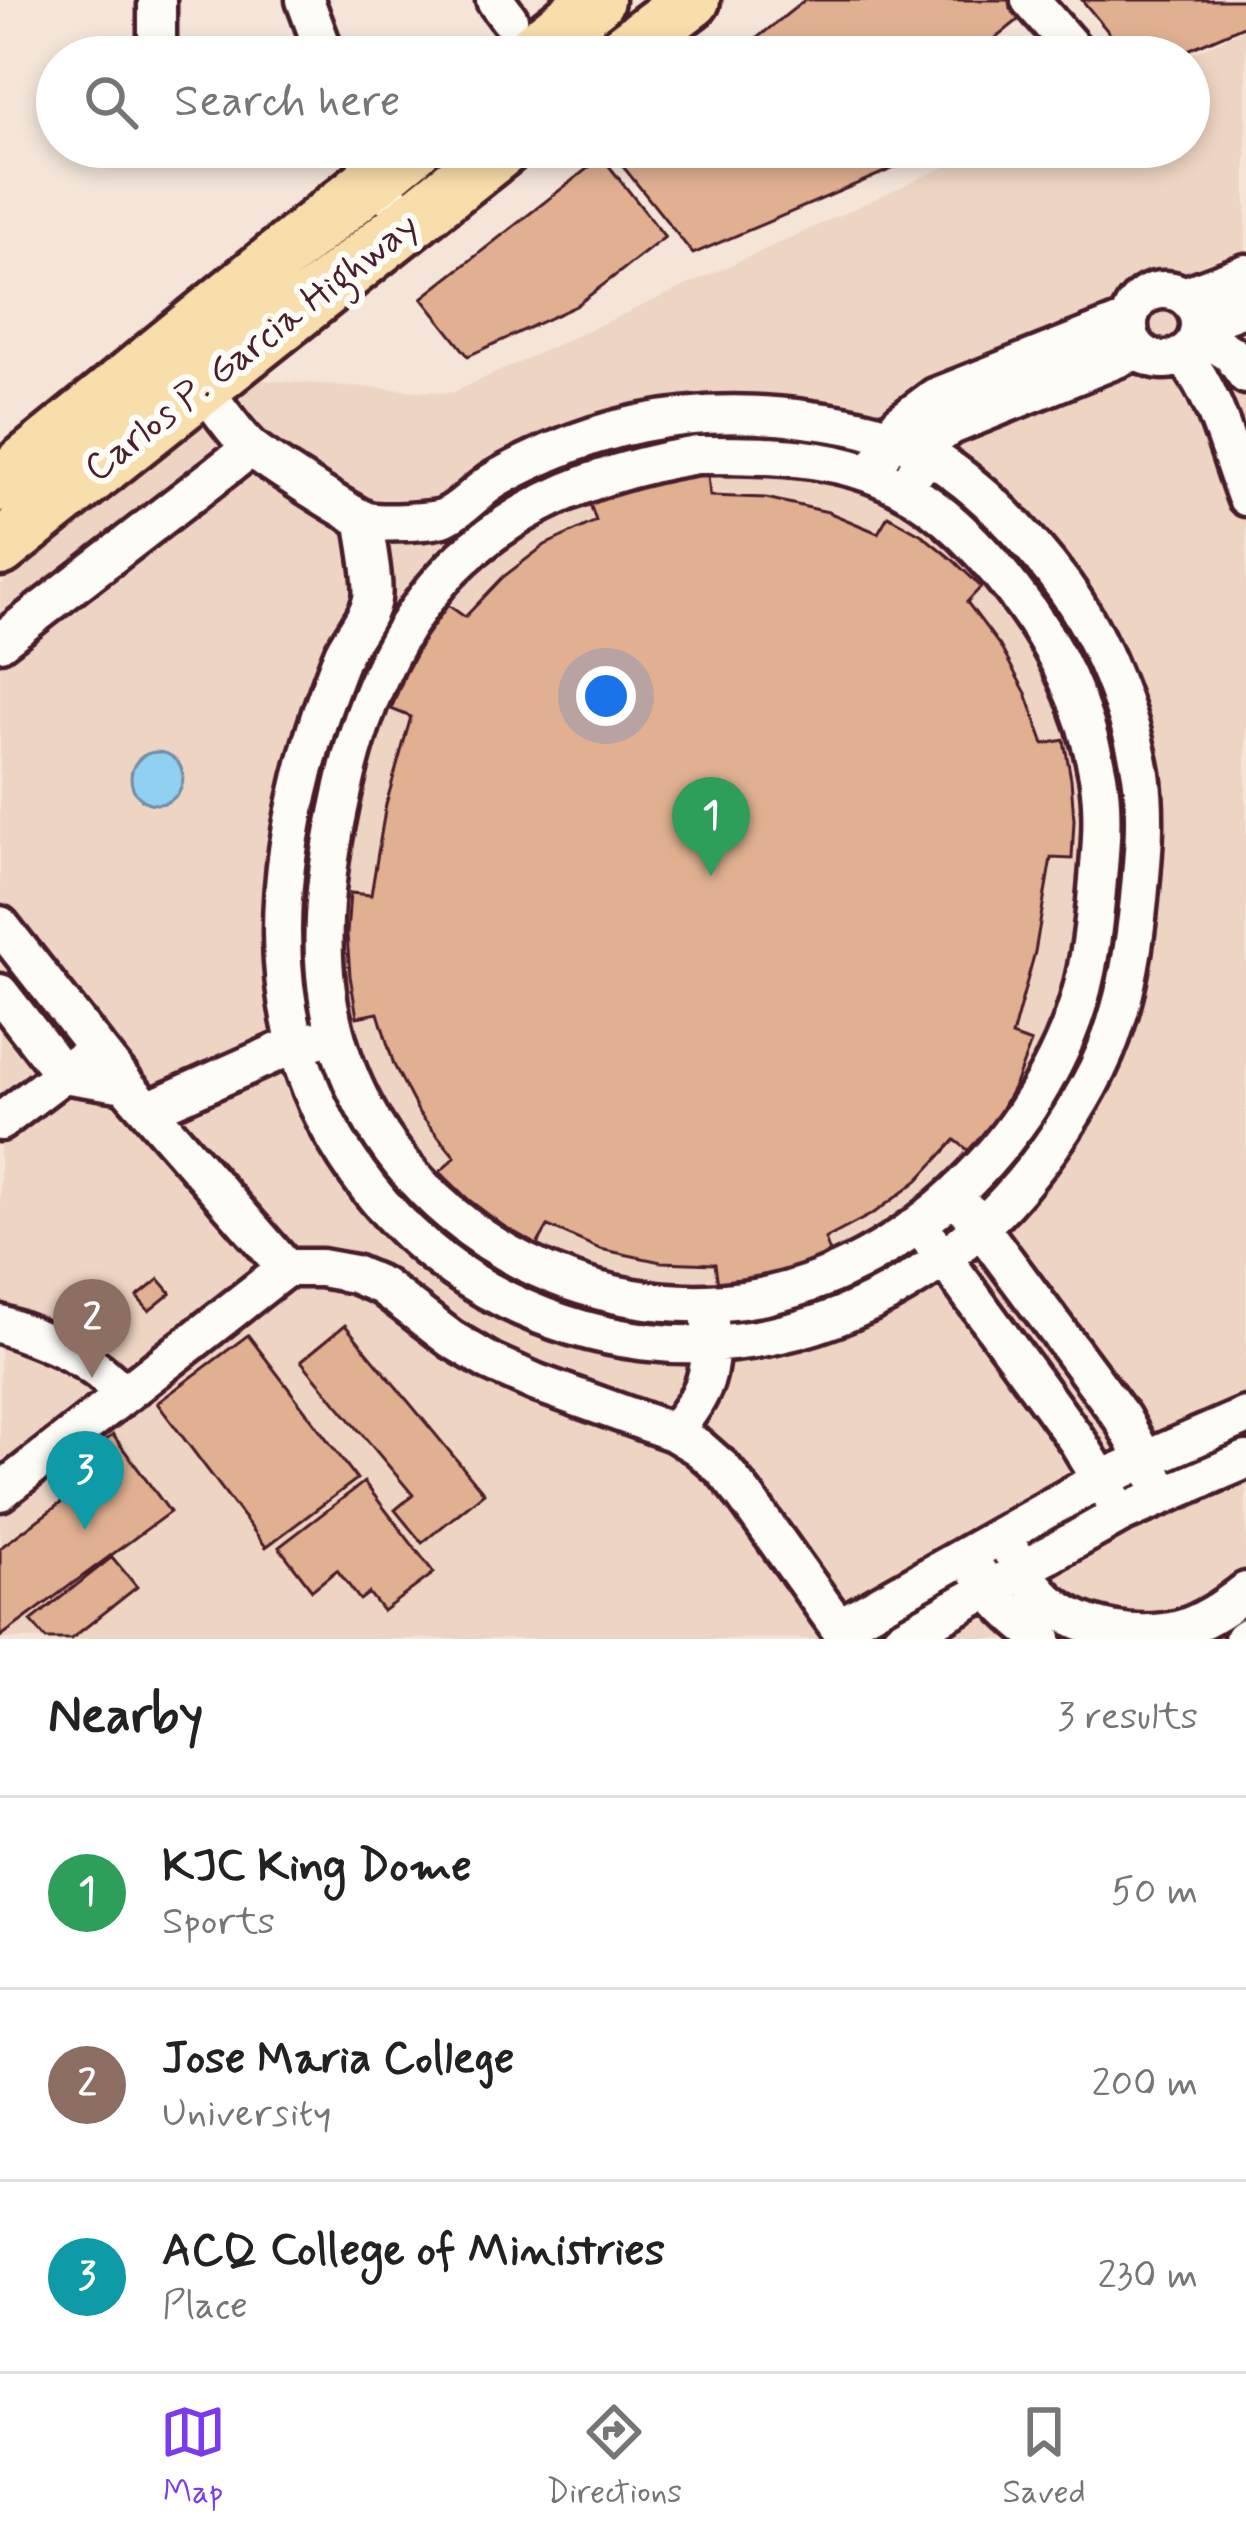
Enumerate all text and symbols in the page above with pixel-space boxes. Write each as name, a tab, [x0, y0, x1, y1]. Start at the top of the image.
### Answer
search box	[36, 36, 1210, 168]
icon: search	[78, 69, 144, 135]
text: Search here	[174, 73, 401, 132]
street label: Carlos P. Garcia Highway	[74, 201, 432, 497]
your location	[576, 666, 636, 726]
pin: 1	[672, 777, 750, 876]
pin: 2	[53, 1279, 131, 1378]
pin: 3	[46, 1431, 124, 1530]
text: Nearby	[48, 1684, 203, 1750]
text: 3 results	[1057, 1692, 1198, 1743]
text: KJC King Dome	[162, 1838, 472, 1897]
text: 1	[78, 1867, 96, 1918]
text: 50 m	[1111, 1867, 1198, 1918]
text: Sports	[162, 1897, 275, 1948]
text: Jose Maria College	[162, 2030, 515, 2089]
text: 2	[77, 2059, 97, 2110]
text: 200 m	[1092, 2059, 1198, 2110]
text: University	[162, 2089, 331, 2140]
text: ACQ College of Ministries	[162, 2222, 665, 2281]
text: 3	[78, 2251, 96, 2302]
text: 230 m	[1097, 2251, 1198, 2302]
text: Place	[162, 2281, 248, 2332]
tab: Map	[160, 2399, 226, 2515]
tab: Directions	[546, 2399, 682, 2515]
tab: Saved	[1002, 2399, 1086, 2515]

